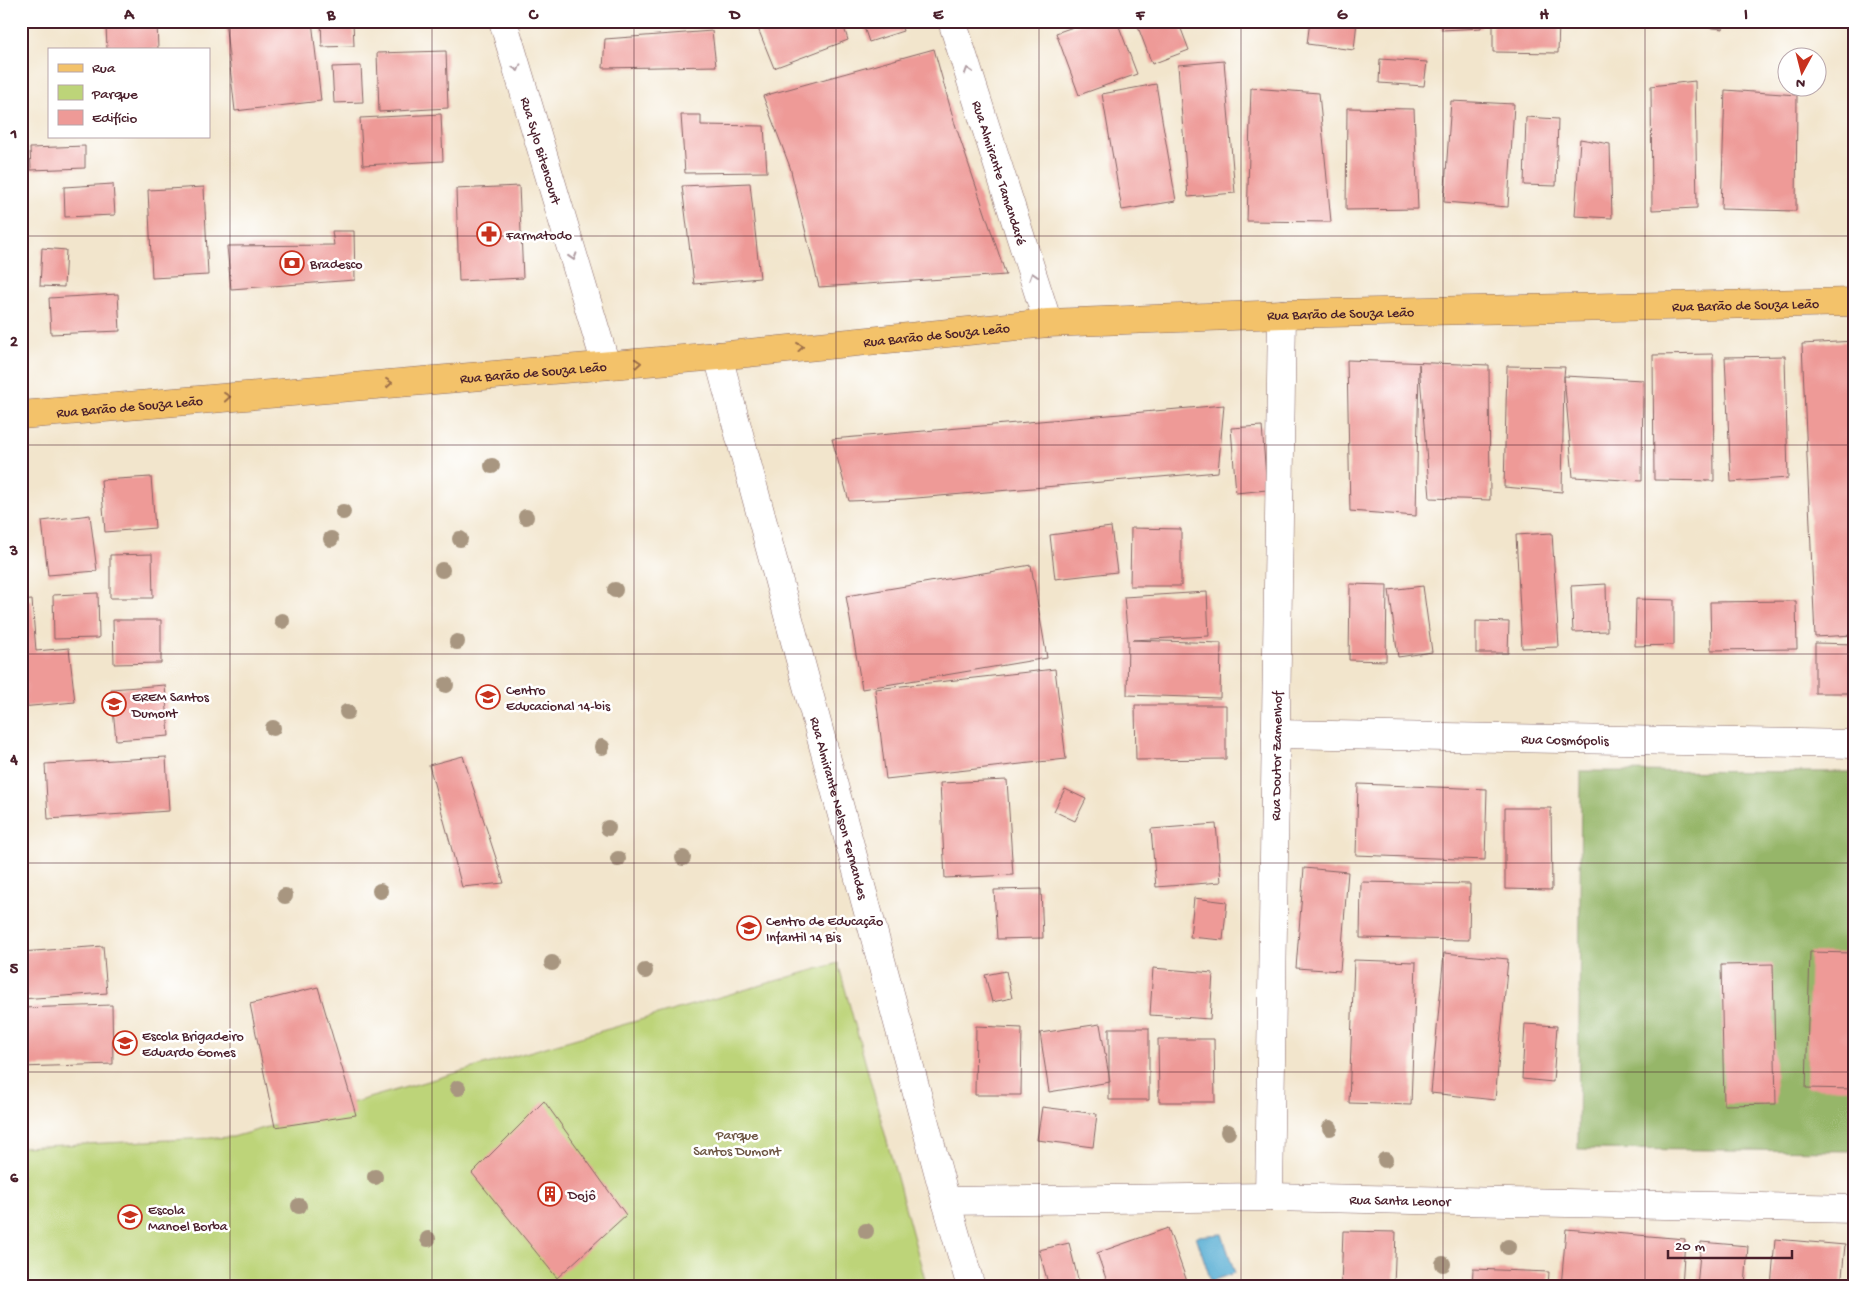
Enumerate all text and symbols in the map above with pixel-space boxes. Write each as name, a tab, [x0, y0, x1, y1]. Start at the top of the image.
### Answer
text: A	[123, 7, 135, 26]
text: B	[326, 7, 336, 26]
text: C	[528, 7, 539, 26]
text: D	[728, 7, 741, 26]
text: E	[933, 7, 944, 26]
text: F	[1135, 7, 1146, 26]
text: G	[1337, 7, 1348, 26]
text: H	[1539, 7, 1549, 26]
text: I	[1744, 7, 1748, 26]
legend	[48, 48, 210, 138]
north arrow	[1778, 48, 1828, 98]
text: Rua	[92, 60, 116, 78]
one-way arrow	[511, 63, 521, 72]
one-way arrow	[963, 68, 973, 76]
text: N	[1795, 73, 1806, 91]
text: Parque	[91, 86, 138, 104]
street label: Rua Sylo Bitencourt	[515, 95, 564, 208]
street label: Rua Almirante Tamandaré	[967, 99, 1029, 248]
text: Edifício	[92, 110, 138, 128]
text: 1	[10, 126, 17, 145]
pharmacy icon: Farmatodo	[476, 221, 502, 247]
place label: Farmatodo	[505, 228, 572, 245]
bank icon: Bradesco	[279, 250, 305, 276]
one-way arrow	[568, 253, 578, 261]
place label: Bradesco	[309, 257, 363, 274]
one-way arrow	[1029, 273, 1039, 281]
street label: Rua Barão de Souza Leão	[1672, 297, 1819, 317]
street label: Rua Barão de Souza Leão	[1267, 305, 1414, 326]
street label: Rua Barão de Souza Leão	[863, 321, 1011, 352]
text: 2	[10, 334, 18, 353]
one-way arrow	[796, 342, 804, 353]
one-way arrow	[634, 357, 642, 368]
street label: Rua Barão de Souza Leão	[459, 359, 607, 389]
one-way arrow	[385, 378, 393, 389]
one-way arrow	[223, 392, 231, 403]
street label: Rua Barão de Souza Leão	[56, 394, 204, 423]
text: 3	[9, 543, 18, 562]
place label: Centro Educacional 14-bis	[506, 683, 611, 716]
school or university icon: Centro Educacional 14-bis	[475, 684, 501, 710]
place label: EREM Santos Dumont	[131, 690, 210, 723]
street label: Rua Doutor Zamenhof	[1269, 690, 1287, 821]
school or university icon: EREM Santos Dumont	[101, 691, 127, 717]
street label: Rua Almirante Nelson Fernandes	[805, 716, 870, 902]
street label: Rua Cosmópolis	[1521, 732, 1610, 751]
text: 4	[9, 752, 18, 771]
place label: Centro de Educação Infantil 14 Bis	[766, 914, 883, 947]
school or university icon: Centro de Educação Infantil 14 Bis	[736, 915, 762, 941]
text: 5	[10, 961, 19, 980]
place label: Escola Brigadeiro Eduardo Gomes	[142, 1029, 244, 1062]
school or university icon: Escola Brigadeiro Eduardo Gomes	[112, 1030, 138, 1056]
park label: Parque Santos Dumont	[693, 1128, 782, 1161]
text: 6	[10, 1170, 19, 1189]
building icon: Dojô	[537, 1181, 563, 1207]
place label: Dojô	[567, 1188, 596, 1205]
street label: Rua Santa Leonor	[1349, 1193, 1452, 1212]
place label: Escola Manoel Borba	[148, 1203, 229, 1236]
school or university icon: Escola Manoel Borba	[117, 1204, 143, 1230]
scale bar	[1668, 1228, 1791, 1260]
text: 20 m	[1675, 1238, 1705, 1256]

